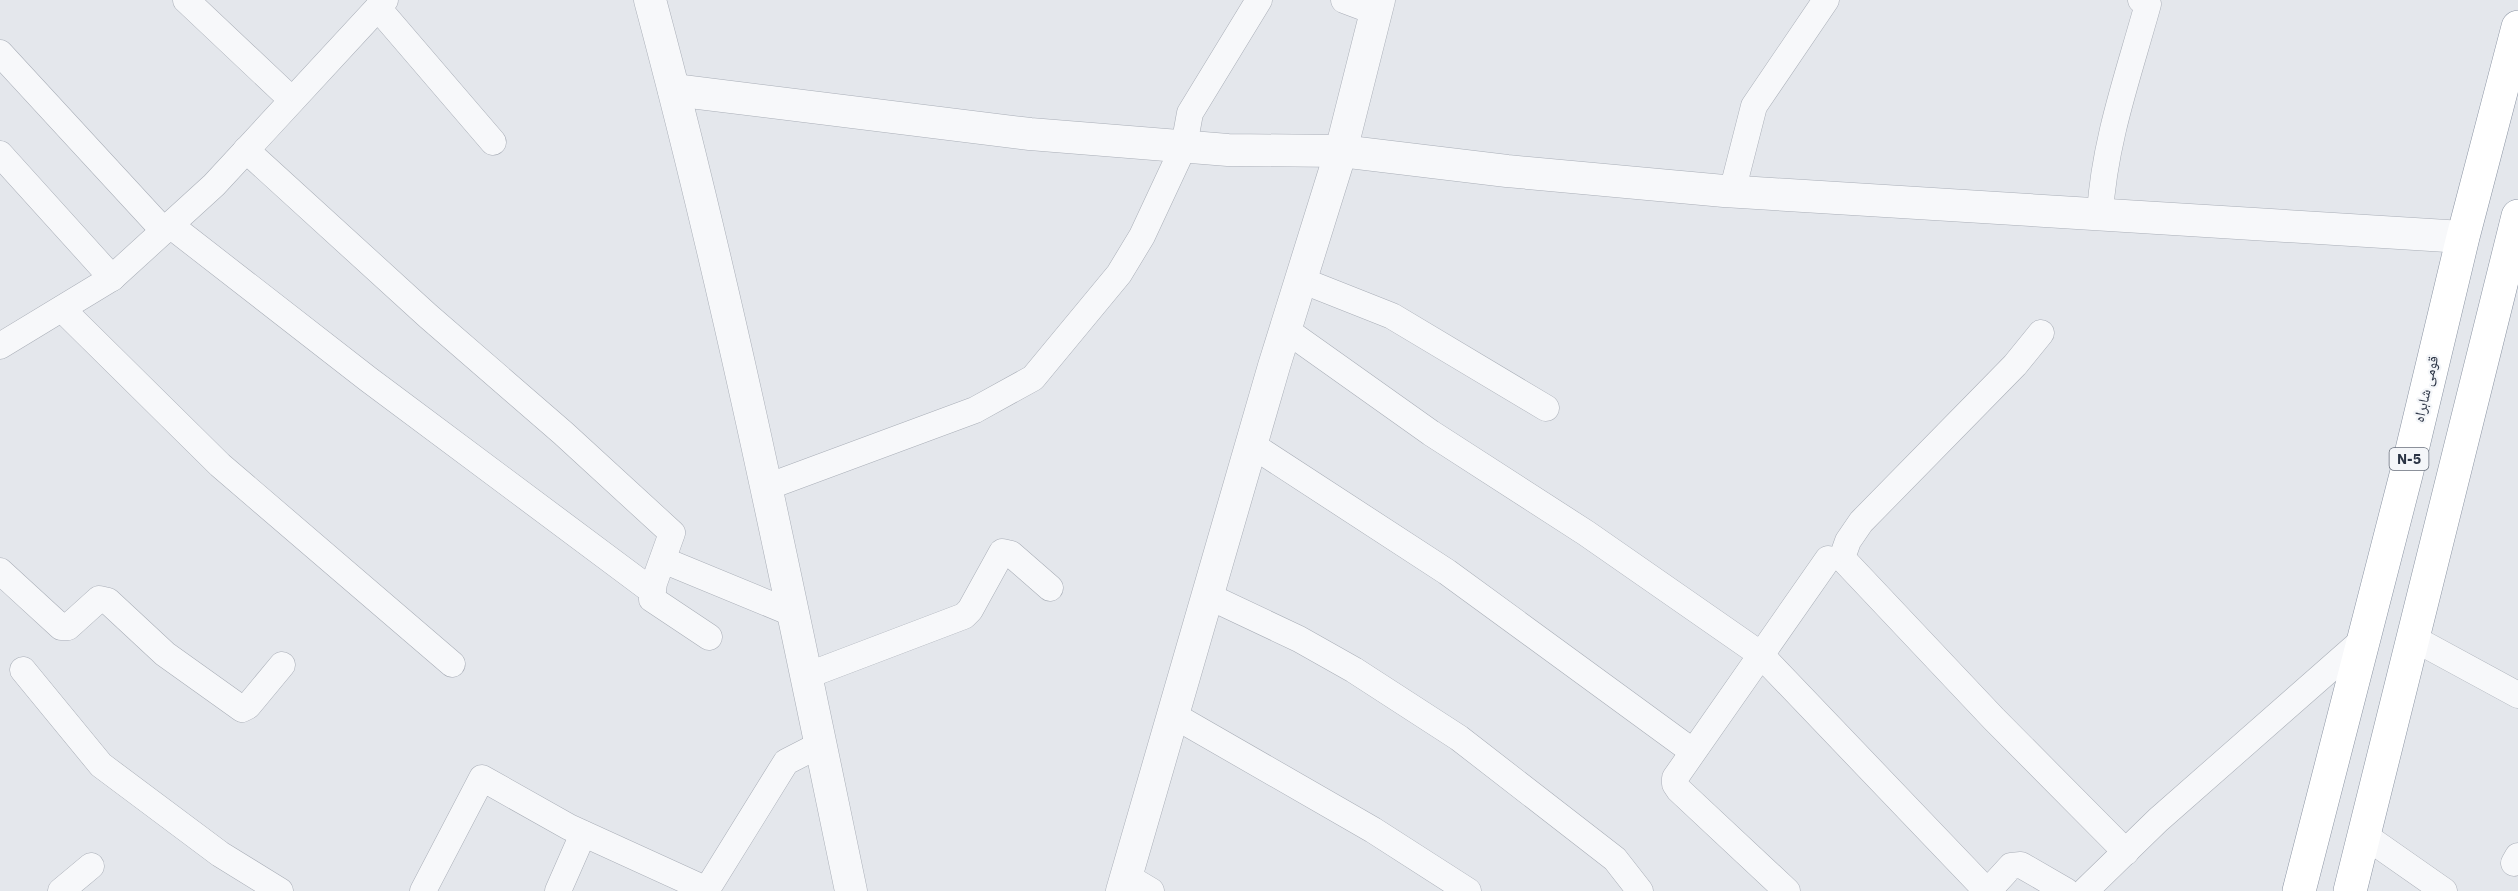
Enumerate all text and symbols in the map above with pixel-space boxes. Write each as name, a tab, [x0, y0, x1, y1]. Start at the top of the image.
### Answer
street label: قومی شاہراہ	[2409, 354, 2443, 424]
road number: N-5	[2390, 448, 2428, 470]

